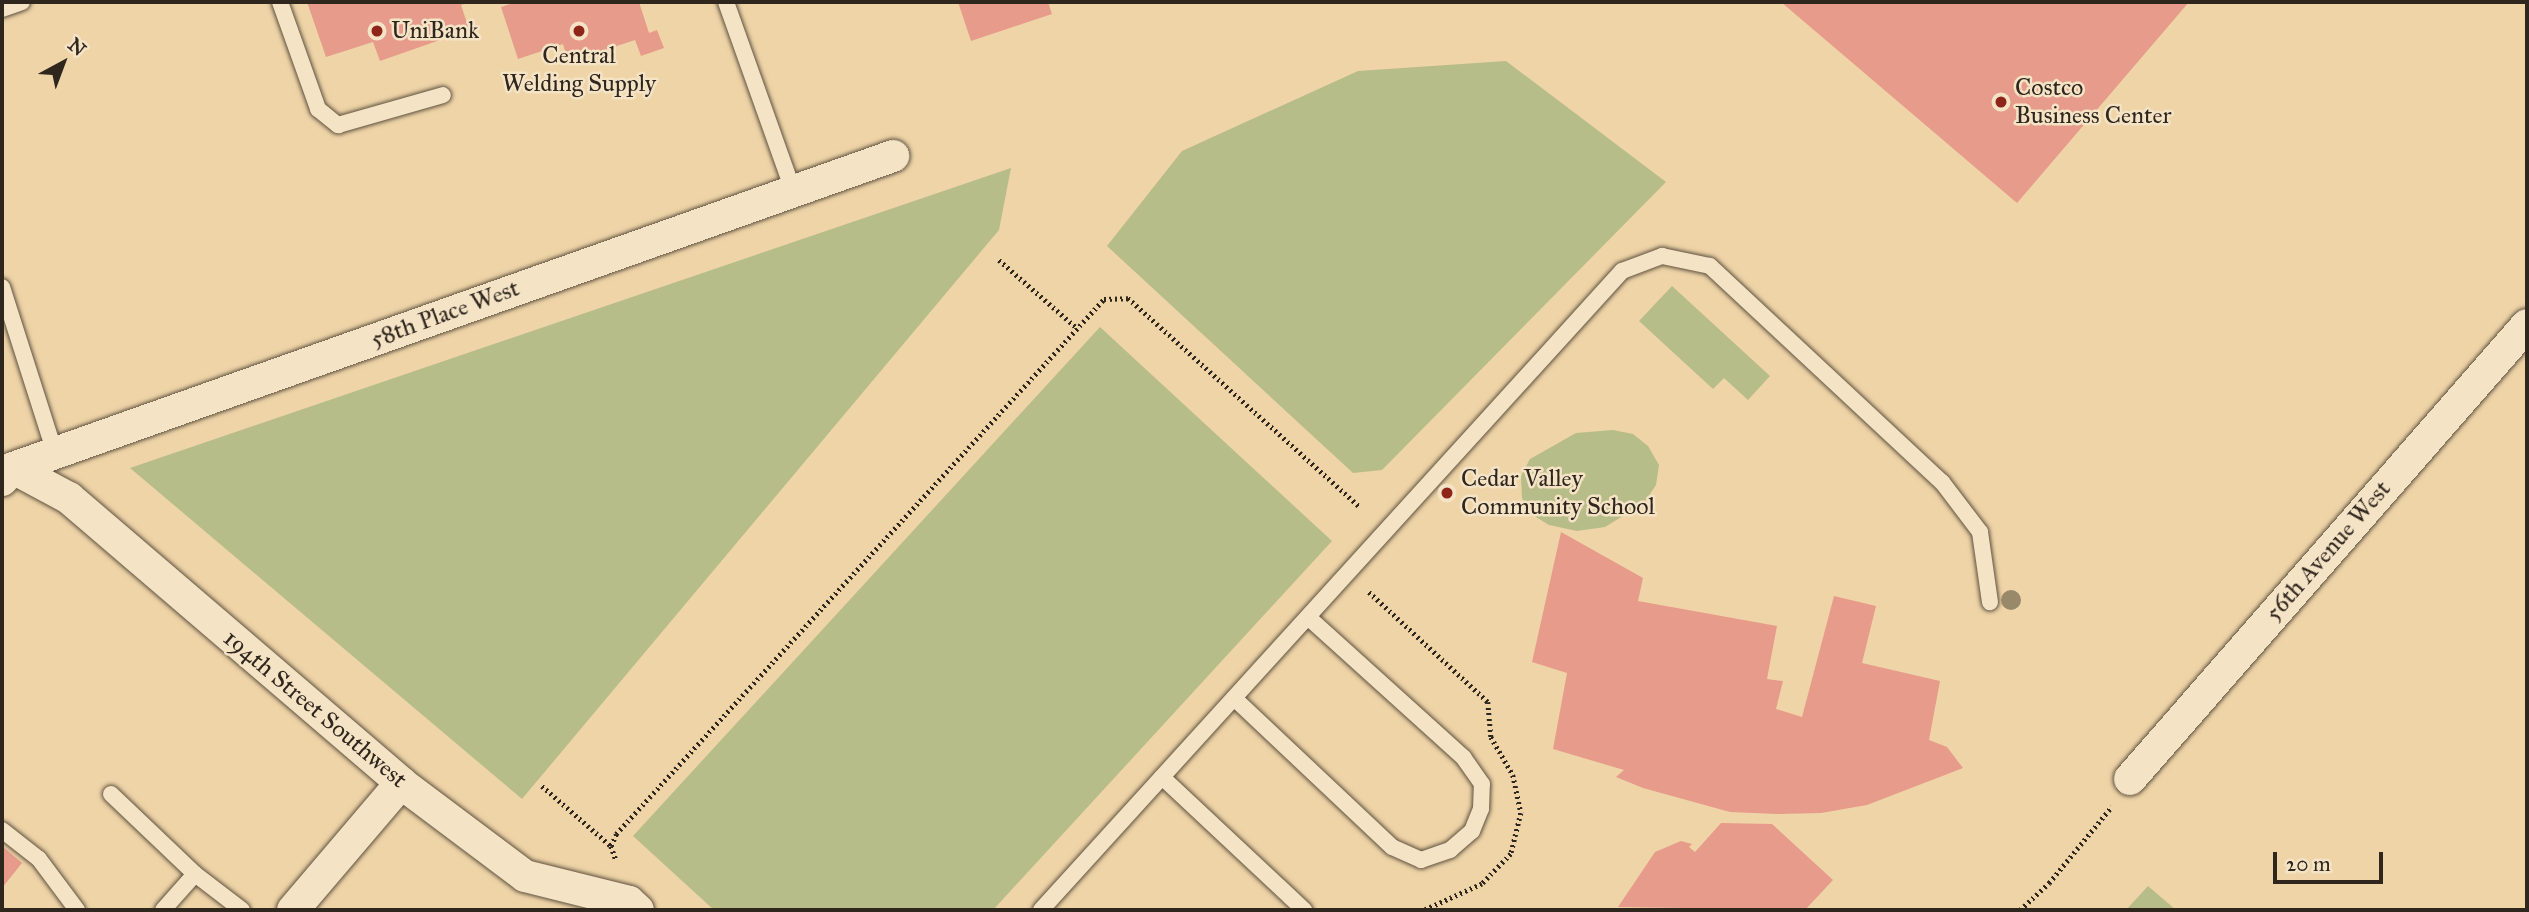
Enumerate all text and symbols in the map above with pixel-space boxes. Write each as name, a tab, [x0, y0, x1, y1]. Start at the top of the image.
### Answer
place label: UniBank	[391, 17, 479, 45]
marker: UniBank	[369, 23, 385, 39]
marker: Central Welding Supply	[571, 23, 587, 39]
north arrow	[28, 28, 98, 98]
text: N	[63, 33, 91, 61]
place label: Central Welding Supply	[502, 42, 656, 98]
place label: Costco Business Center	[2015, 74, 2171, 130]
marker: Costco Business Center	[1993, 94, 2009, 110]
street label: 58th Place West	[367, 274, 523, 354]
place label: Cedar Valley Community School	[1461, 465, 1655, 521]
street label: 56th Avenue West	[2259, 475, 2397, 627]
marker: Cedar Valley Community School	[1439, 485, 1455, 501]
street label: 194th Street Southwest	[217, 624, 413, 794]
scale bar	[2277, 838, 2387, 882]
text: 20 m	[2286, 851, 2331, 877]

